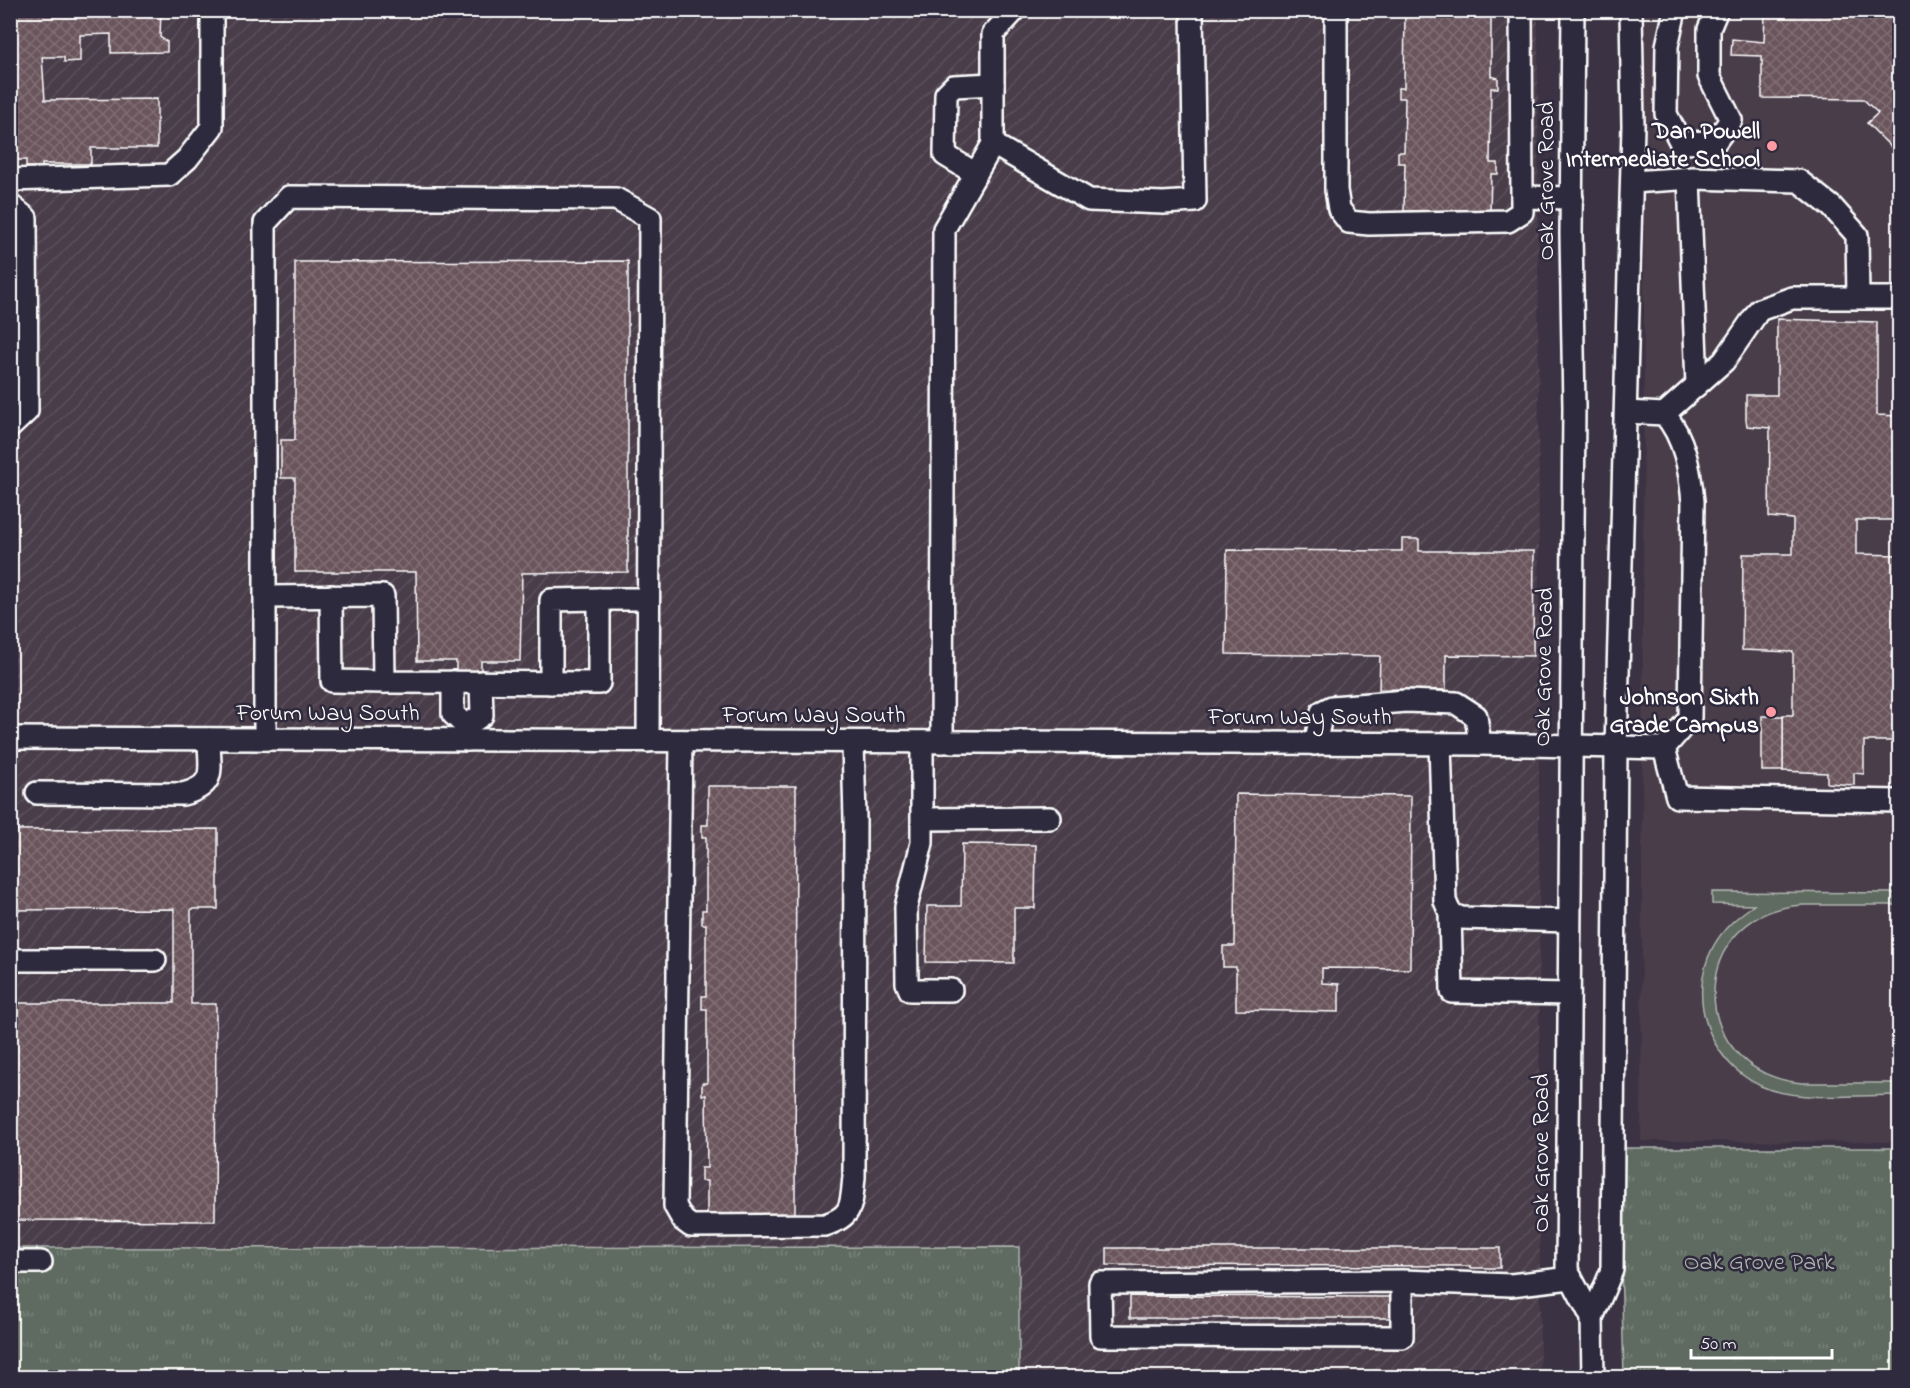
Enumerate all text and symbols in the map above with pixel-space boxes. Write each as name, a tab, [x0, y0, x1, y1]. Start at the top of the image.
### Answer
street label: Oak Grove Road	[1530, 101, 1565, 261]
place label: Dan Powell Intermediate School	[1566, 115, 1760, 178]
marker: Dan Powell Intermediate School	[1765, 139, 1779, 153]
street label: Oak Grove Road	[1526, 587, 1564, 747]
place label: Johnson Sixth Grade Campus	[1610, 681, 1759, 744]
street label: Forum Way South	[235, 697, 420, 733]
street label: Forum Way South	[721, 699, 906, 735]
street label: Forum Way South	[1207, 701, 1392, 737]
marker: Johnson Sixth Grade Campus	[1764, 705, 1778, 719]
street label: Oak Grove Road	[1525, 1073, 1560, 1233]
park label: Oak Grove Park	[1684, 1246, 1835, 1281]
scale bar	[1691, 1322, 1832, 1360]
text: 50 m	[1700, 1332, 1737, 1358]

